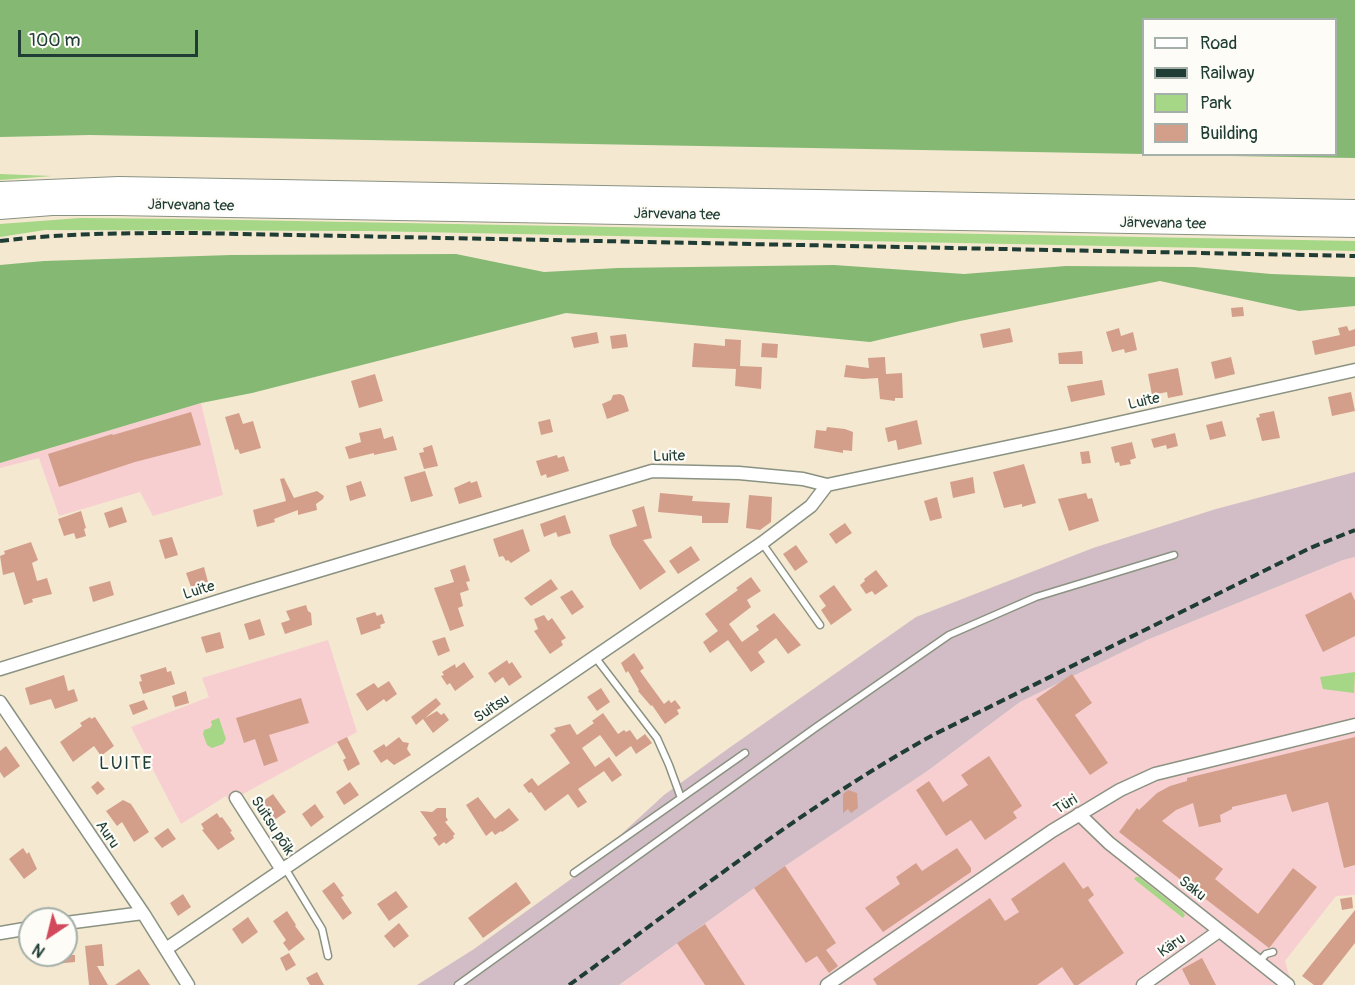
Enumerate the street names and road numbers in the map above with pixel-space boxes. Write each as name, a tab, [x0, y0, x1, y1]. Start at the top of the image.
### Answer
street label: Järvevana tee	[148, 196, 234, 216]
street label: Järvevana tee	[634, 205, 720, 225]
street label: Järvevana tee	[1120, 214, 1206, 234]
street label: Luite	[1126, 390, 1162, 414]
street label: Luite	[653, 448, 685, 466]
street label: Luite	[181, 578, 217, 604]
street label: Suitsu	[471, 691, 513, 727]
street label: Türi	[1051, 791, 1081, 819]
street label: Suitsu põik	[246, 793, 298, 859]
street label: Auru	[91, 818, 123, 852]
street label: Saku	[1175, 873, 1209, 905]
street label: Käru	[1155, 930, 1189, 962]

